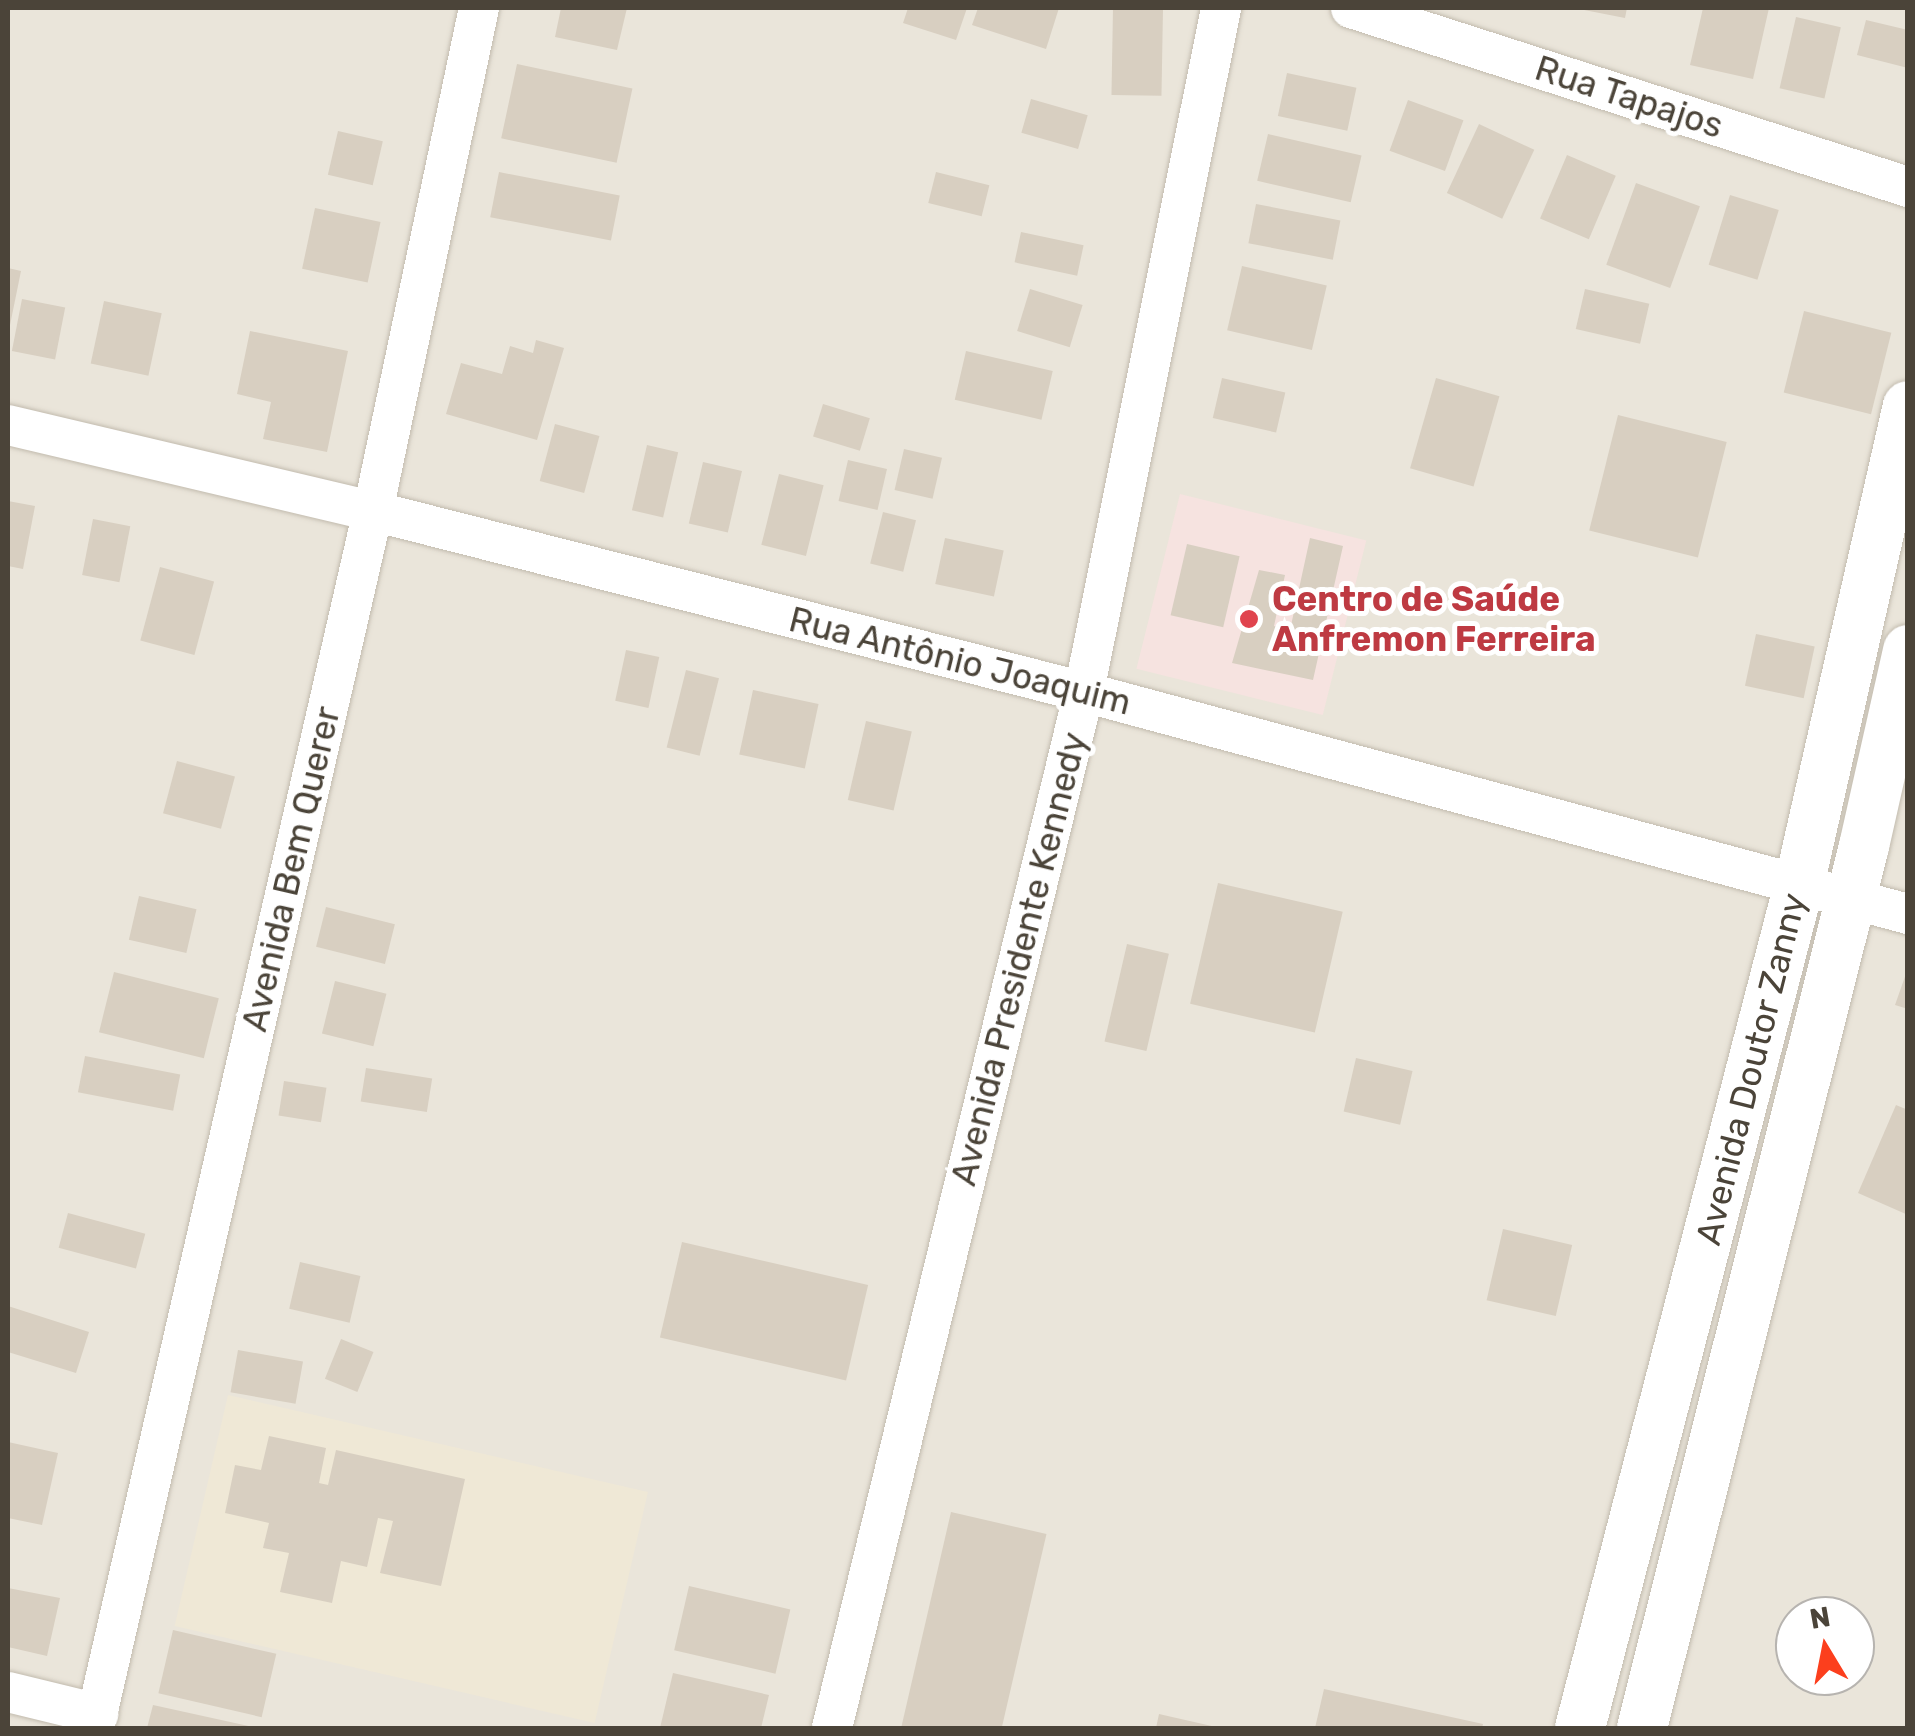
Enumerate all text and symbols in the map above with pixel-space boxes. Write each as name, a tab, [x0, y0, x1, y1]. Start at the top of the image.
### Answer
street label: Rua Tapajos	[1529, 47, 1729, 147]
place label: Centro de Saúde Anfremon Ferreira	[1272, 578, 1596, 660]
street label: Rua Antônio Joaquim	[784, 598, 1136, 724]
marker: Centro de Saúde Anfremon Ferreira	[1236, 606, 1262, 632]
street label: Avenida Bem Querer	[233, 703, 349, 1035]
street label: Avenida Presidente Kennedy	[942, 728, 1096, 1190]
street label: Avenida Doutor Zanny	[1687, 889, 1815, 1249]
north arrow	[1775, 1596, 1875, 1696]
text: N	[1807, 1600, 1833, 1636]

